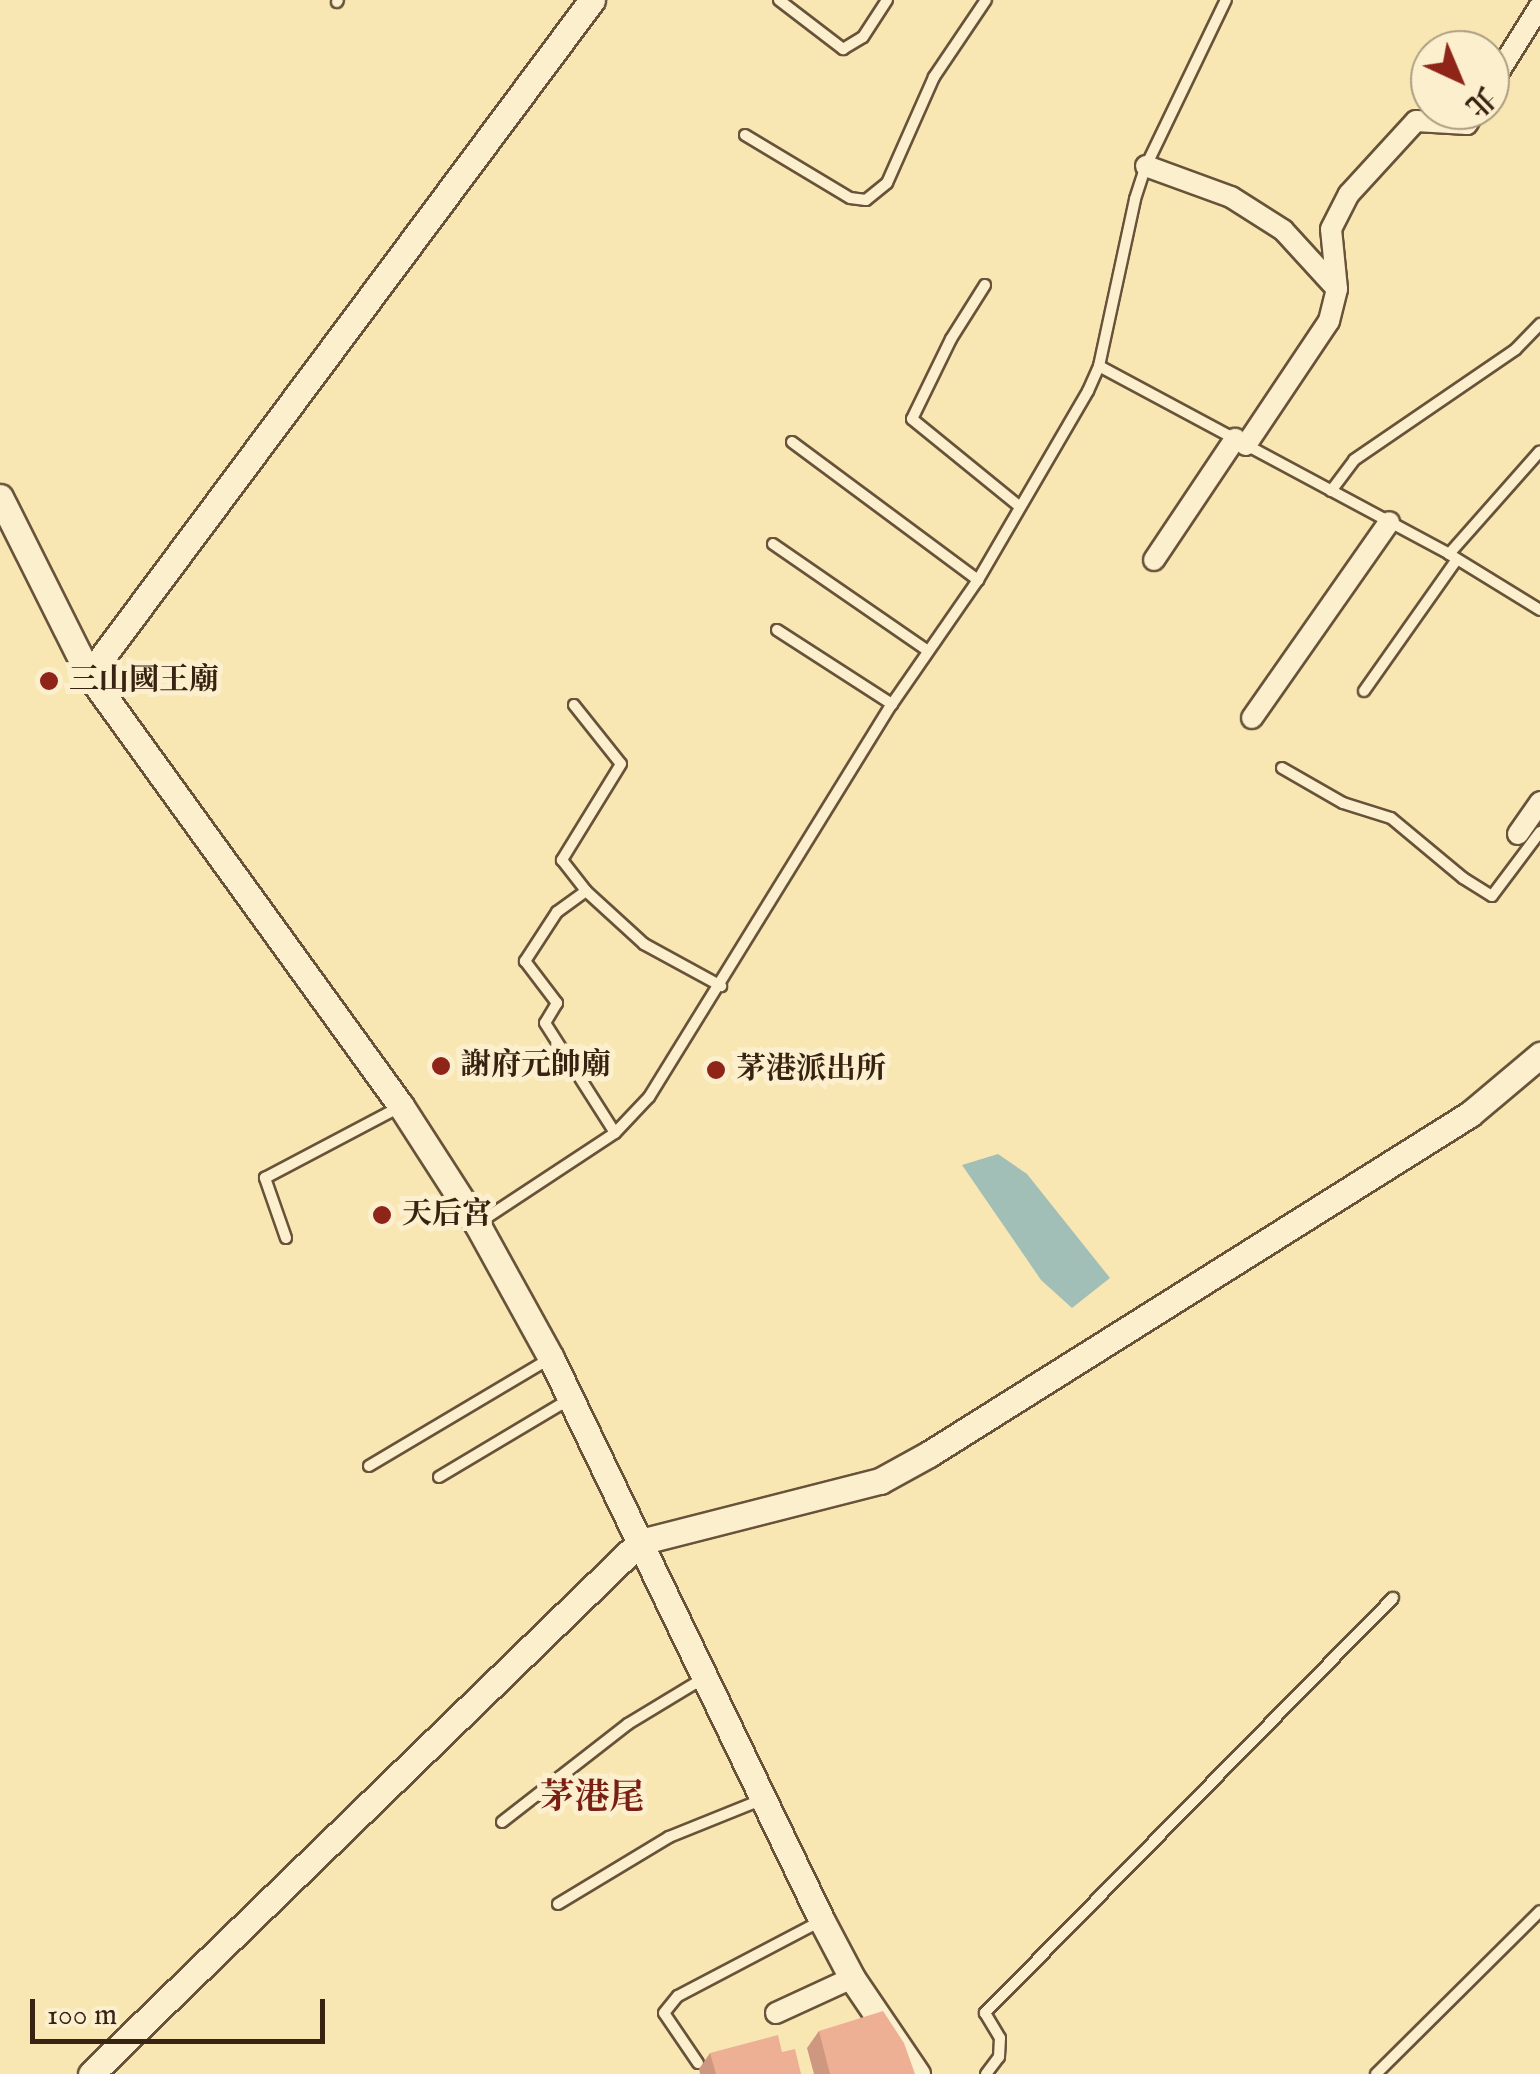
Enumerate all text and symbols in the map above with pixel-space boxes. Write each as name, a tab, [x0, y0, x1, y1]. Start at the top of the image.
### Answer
north arrow	[1410, 30, 1510, 130]
text: 北	[1458, 78, 1502, 123]
place label: 三山國王廟	[69, 663, 219, 699]
marker: 三山國王廟	[38, 670, 60, 692]
place label: 謝府元帥廟	[461, 1048, 611, 1084]
place label: 茅港派出所	[736, 1052, 886, 1088]
marker: 謝府元帥廟	[430, 1055, 452, 1077]
marker: 茅港派出所	[705, 1059, 727, 1081]
place label: 天后宮	[402, 1197, 492, 1233]
marker: 天后宮	[371, 1204, 393, 1226]
district label: 茅港尾	[540, 1778, 644, 1820]
scale bar	[35, 1979, 330, 2041]
text: 100 m	[47, 1997, 117, 2035]

